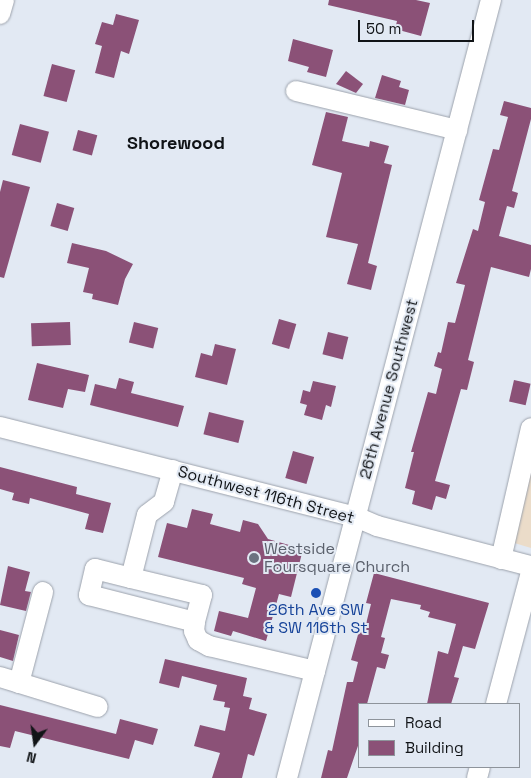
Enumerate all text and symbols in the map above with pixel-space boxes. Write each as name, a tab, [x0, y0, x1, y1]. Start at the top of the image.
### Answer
scale bar	[361, 10, 477, 42]
text: 50 m	[366, 19, 401, 38]
district label: Shorewood	[127, 132, 225, 154]
street label: 26th Avenue Southwest	[356, 297, 422, 481]
street label: Southwest 116th Street	[176, 462, 356, 528]
place label: Westside Foursquare Church	[264, 539, 410, 577]
marker: Westside Foursquare Church	[248, 552, 260, 564]
marker: 26th Ave SW & SW 116th St	[310, 587, 322, 599]
place label: 26th Ave SW & SW 116th St	[264, 600, 368, 638]
legend	[358, 703, 521, 768]
text: Road	[405, 713, 442, 732]
north arrow	[10, 718, 60, 768]
text: Building	[405, 738, 464, 757]
text: N	[25, 748, 38, 767]

